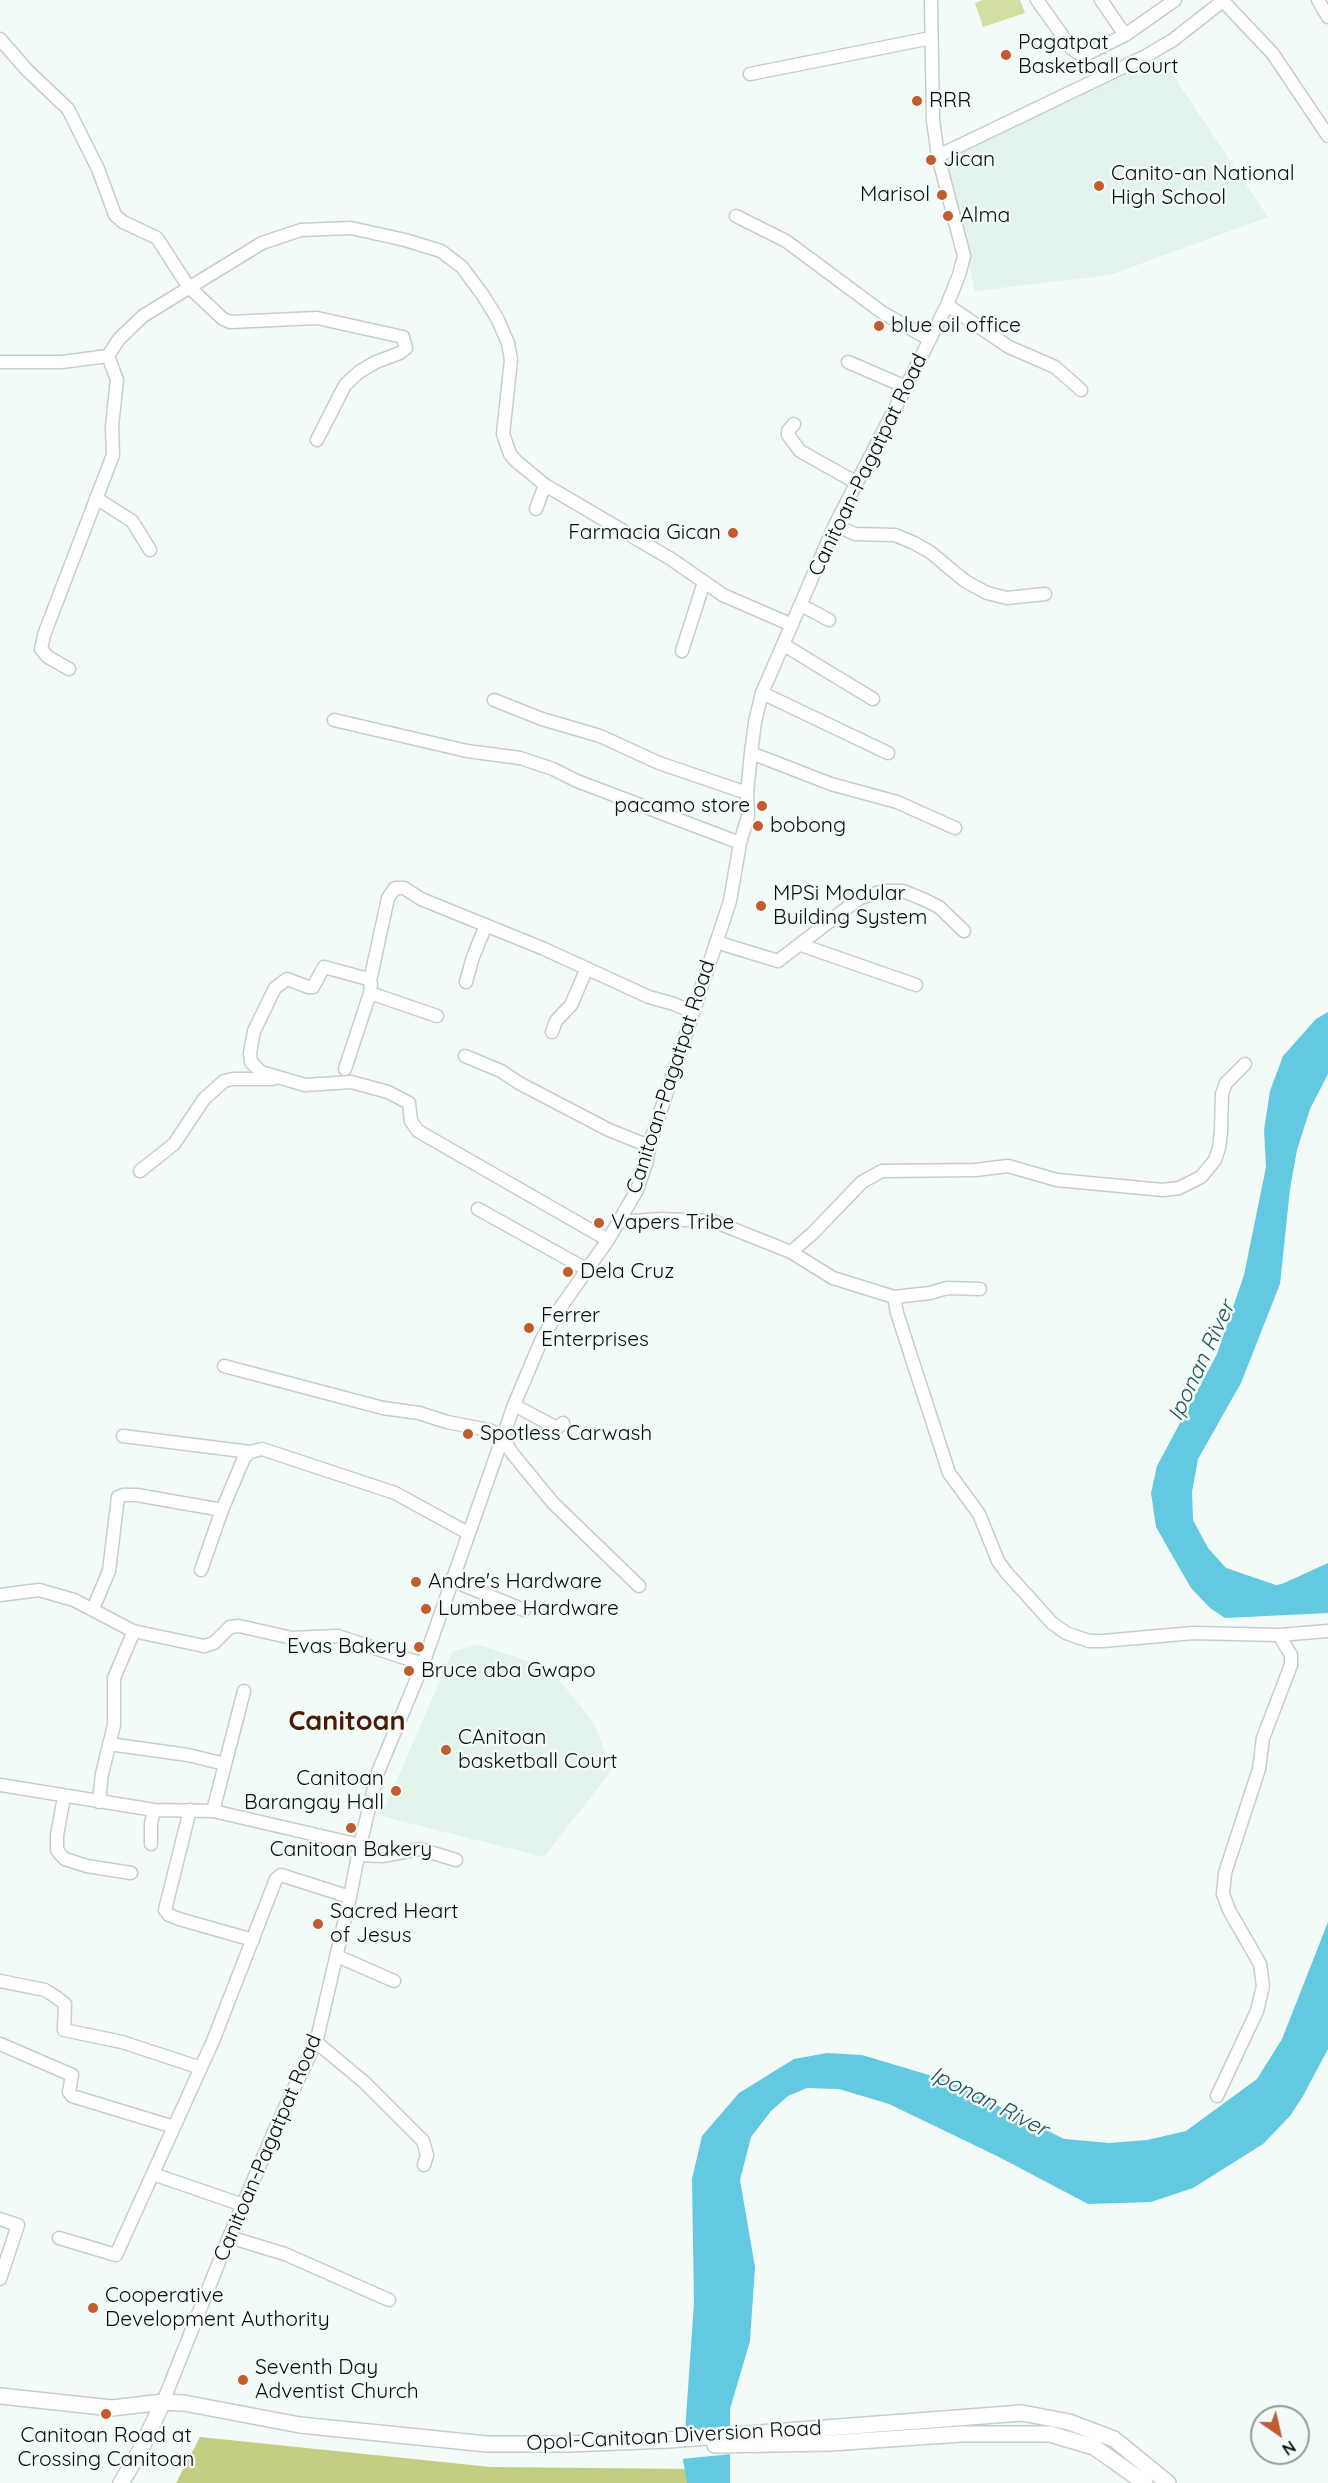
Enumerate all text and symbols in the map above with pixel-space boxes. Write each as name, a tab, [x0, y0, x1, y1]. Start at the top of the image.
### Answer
place label: Pagatpat Basketball Court	[1018, 30, 1178, 80]
marker: Pagatpat Basketball Court	[999, 48, 1013, 62]
place label: RRR	[929, 88, 971, 114]
marker: RRR	[910, 94, 924, 108]
place label: Jican	[943, 147, 995, 173]
marker: Jican	[924, 153, 938, 167]
place label: Canito-an National High School	[1111, 161, 1295, 211]
marker: Canito-an National High School	[1092, 179, 1106, 193]
place label: Marisol	[860, 182, 930, 208]
marker: Marisol	[935, 188, 949, 202]
place label: Alma	[960, 203, 1010, 229]
marker: Alma	[941, 209, 955, 223]
place label: blue oil office	[891, 313, 1021, 339]
marker: blue oil office	[872, 319, 886, 333]
street label: Canitoan-Pagatpat Road	[803, 350, 933, 580]
place label: Farmacia Gican	[568, 520, 721, 546]
marker: Farmacia Gican	[726, 526, 740, 540]
place label: pacamo store	[614, 793, 750, 819]
marker: pacamo store	[755, 799, 769, 813]
place label: bobong	[770, 813, 846, 839]
marker: bobong	[751, 819, 765, 833]
place label: MPSi Modular Building System	[773, 881, 927, 931]
marker: MPSi Modular Building System	[754, 899, 768, 913]
street label: Canitoan-Pagatpat Road	[621, 957, 721, 1197]
place label: Vapers Tribe	[611, 1210, 734, 1236]
marker: Vapers Tribe	[592, 1216, 606, 1230]
place label: Dela Cruz	[580, 1259, 674, 1285]
marker: Dela Cruz	[561, 1265, 575, 1279]
water label: Iponan River	[1163, 1297, 1241, 1425]
place label: Ferrer Enterprises	[541, 1303, 649, 1353]
marker: Ferrer Enterprises	[522, 1321, 536, 1335]
place label: Spotless Carwash	[480, 1421, 652, 1447]
marker: Spotless Carwash	[461, 1427, 475, 1441]
place label: Andre's Hardware	[428, 1569, 602, 1595]
marker: Andre's Hardware	[409, 1575, 423, 1589]
place label: Lumbee Hardware	[438, 1596, 619, 1622]
marker: Lumbee Hardware	[419, 1602, 433, 1616]
place label: Evas Bakery	[287, 1634, 407, 1660]
marker: Evas Bakery	[412, 1640, 426, 1654]
place label: Bruce aba Gwapo	[421, 1658, 596, 1684]
marker: Bruce aba Gwapo	[402, 1664, 416, 1678]
district label: Canitoan	[288, 1706, 406, 1738]
place label: CAnitoan basketball Court	[458, 1725, 617, 1775]
marker: CAnitoan basketball Court	[439, 1743, 453, 1757]
place label: Canitoan Barangay Hall	[244, 1766, 384, 1816]
marker: Canitoan Barangay Hall	[389, 1784, 403, 1798]
marker: Canitoan Bakery	[344, 1821, 358, 1835]
place label: Canitoan Bakery	[270, 1837, 432, 1863]
place label: Sacred Heart of Jesus	[330, 1899, 458, 1949]
marker: Sacred Heart of Jesus	[311, 1917, 325, 1931]
street label: Canitoan-Pagatpat Road	[209, 2031, 327, 2265]
water label: Iponan River	[926, 2061, 1052, 2143]
place label: Cooperative Development Authority	[105, 2283, 330, 2333]
marker: Cooperative Development Authority	[86, 2301, 100, 2315]
place label: Seventh Day Adventist Church	[255, 2355, 419, 2405]
marker: Seventh Day Adventist Church	[236, 2373, 250, 2387]
north arrow	[1250, 2405, 1310, 2465]
marker: Canitoan Road at Crossing Canitoan	[99, 2407, 113, 2421]
street label: Opol-Canitoan Diversion Road	[526, 2416, 822, 2456]
place label: Canitoan Road at Crossing Canitoan	[18, 2423, 194, 2473]
text: N	[1278, 2437, 1299, 2460]

